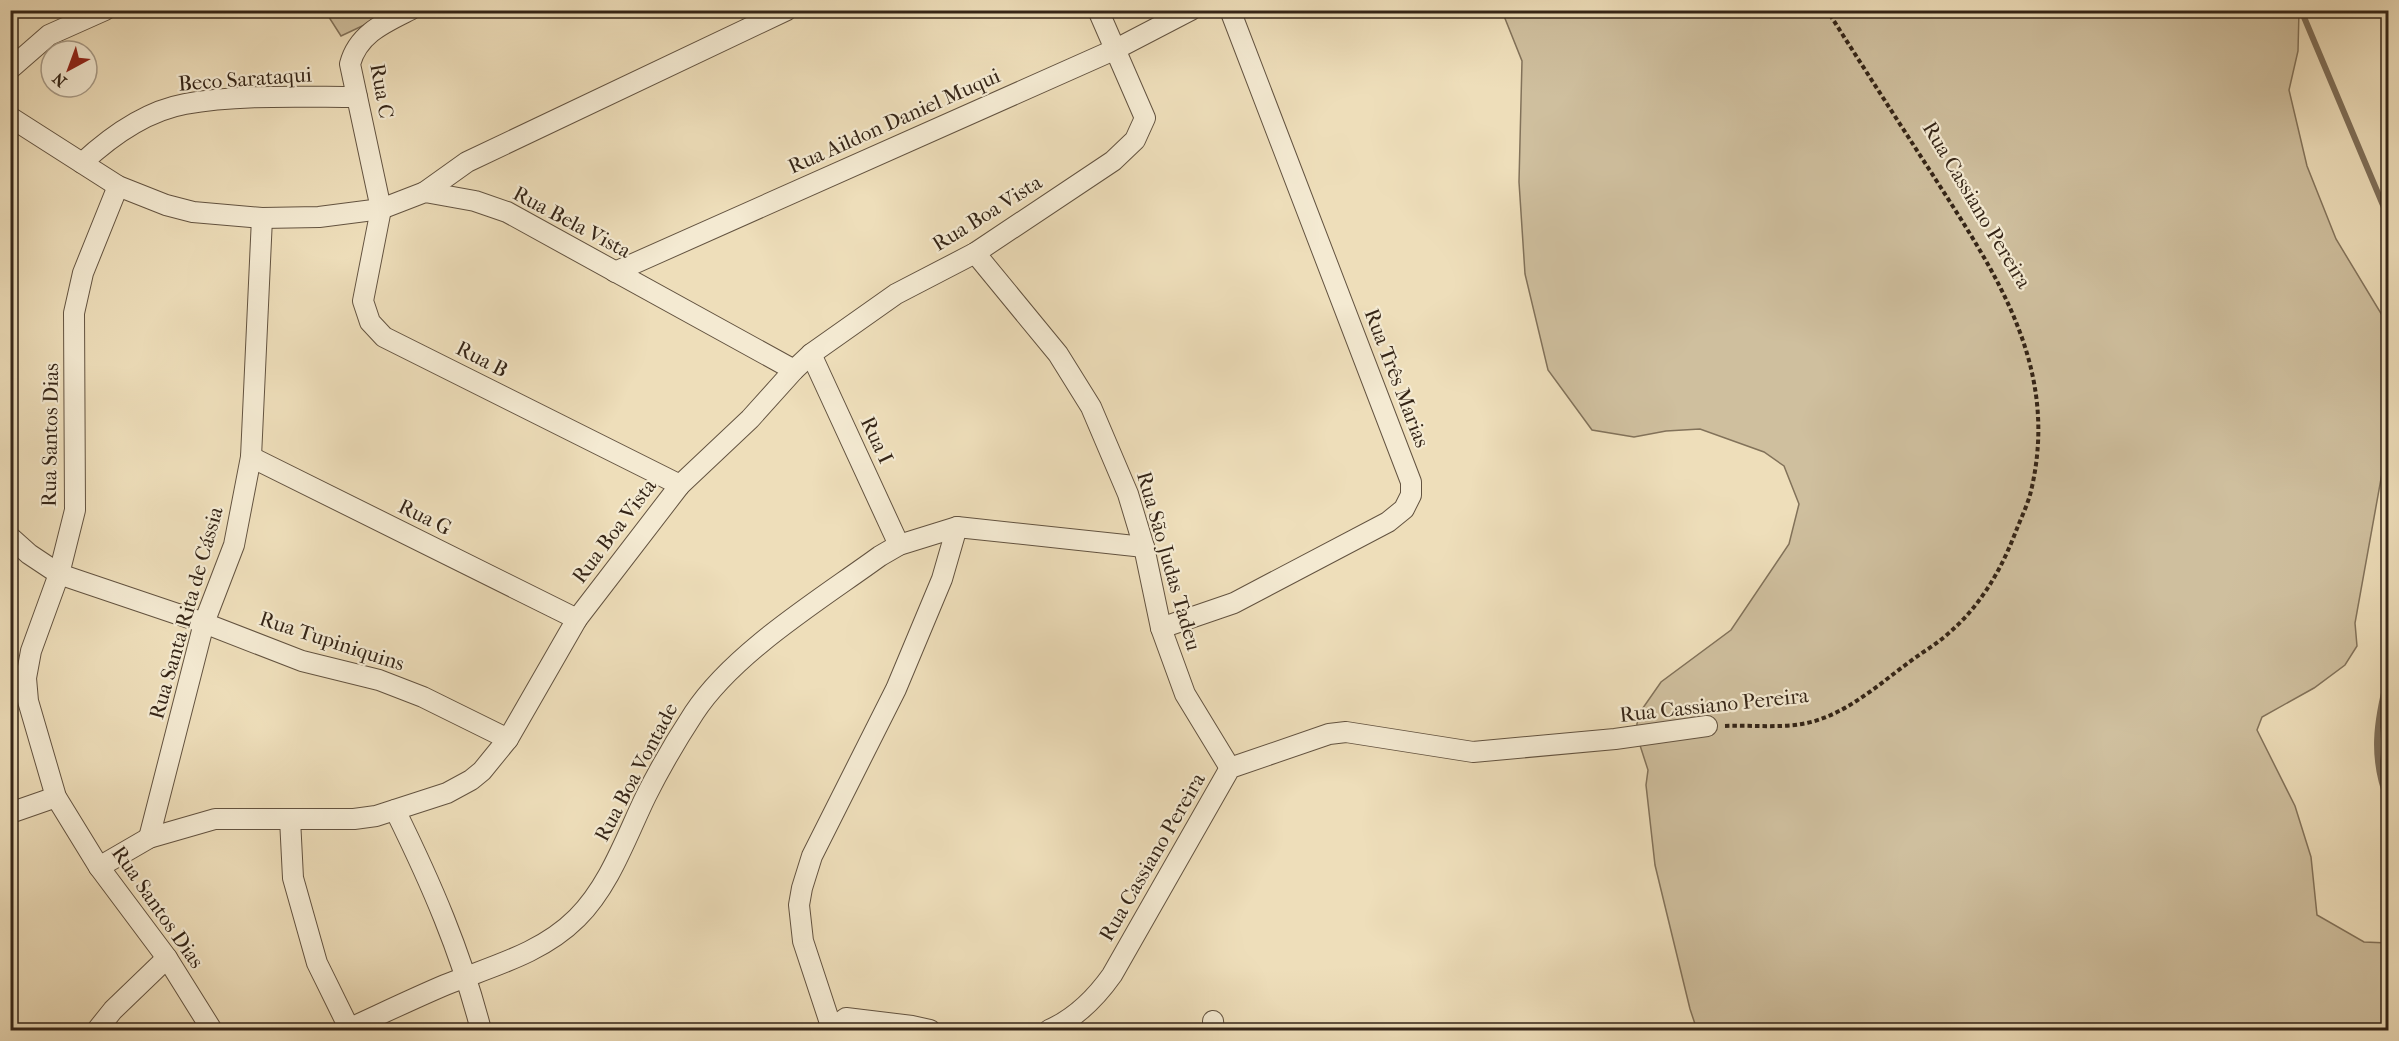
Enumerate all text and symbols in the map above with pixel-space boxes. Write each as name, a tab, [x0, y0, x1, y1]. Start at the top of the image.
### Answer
north arrow	[39, 39, 99, 99]
street label: Beco Sarataqui	[177, 62, 313, 96]
street label: Rua C	[365, 62, 399, 120]
street label: Rua Aildon Daniel Muqui	[784, 63, 1004, 179]
text: N	[48, 68, 70, 91]
street label: Rua Cassiano Pereira	[1918, 117, 2036, 293]
street label: Rua Boa Vista	[928, 170, 1046, 256]
street label: Rua Bela Vista	[509, 181, 635, 263]
street label: Rua Três Marias	[1360, 305, 1435, 451]
street label: Rua B	[452, 336, 512, 382]
street label: Rua Santos Dias	[37, 363, 63, 507]
street label: Rua I	[856, 413, 898, 467]
street label: Rua São Judas Tadeu	[1132, 469, 1206, 653]
street label: Rua Boa Vista	[567, 474, 661, 588]
street label: Rua G	[395, 494, 455, 540]
street label: Rua Santa Rita de Cássia	[144, 504, 228, 722]
street label: Rua Tupiniquins	[256, 606, 408, 676]
street label: Rua Cassiano Pereira	[1618, 683, 1810, 727]
street label: Rua Boa Vontade	[589, 699, 683, 845]
street label: Rua Cassiano Pereira	[1094, 768, 1210, 945]
street label: Rua Santos Dias	[107, 841, 209, 973]

